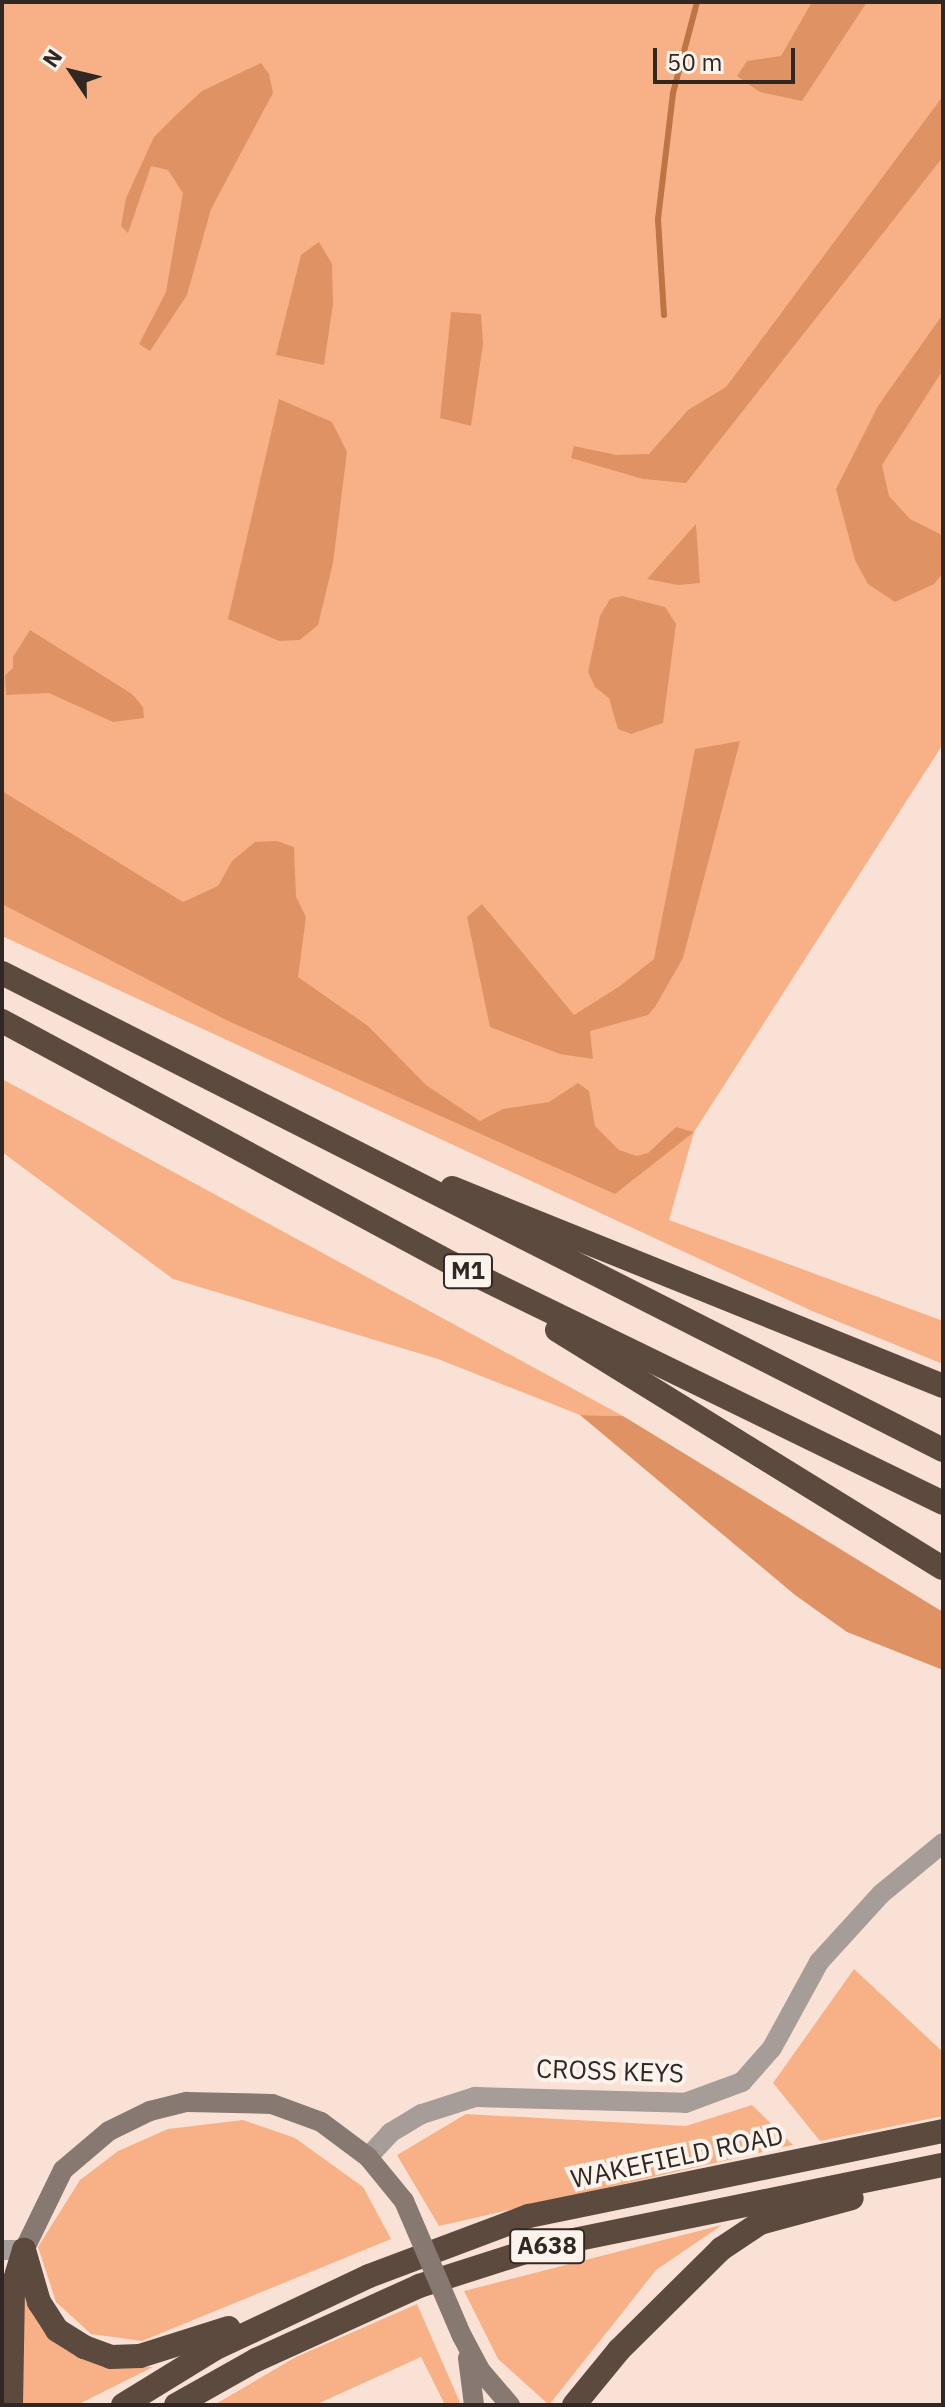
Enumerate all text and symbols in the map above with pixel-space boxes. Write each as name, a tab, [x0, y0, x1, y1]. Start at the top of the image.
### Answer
north arrow	[32, 32, 112, 112]
scale bar	[657, 32, 799, 82]
text: N	[35, 43, 68, 73]
text: 50 m	[667, 46, 722, 78]
road number: M1	[442, 1251, 494, 1291]
street label: CROSS KEYS	[535, 2053, 685, 2089]
street label: WAKEFIELD ROAD	[568, 2119, 786, 2195]
road number: A638	[509, 2226, 585, 2266]

